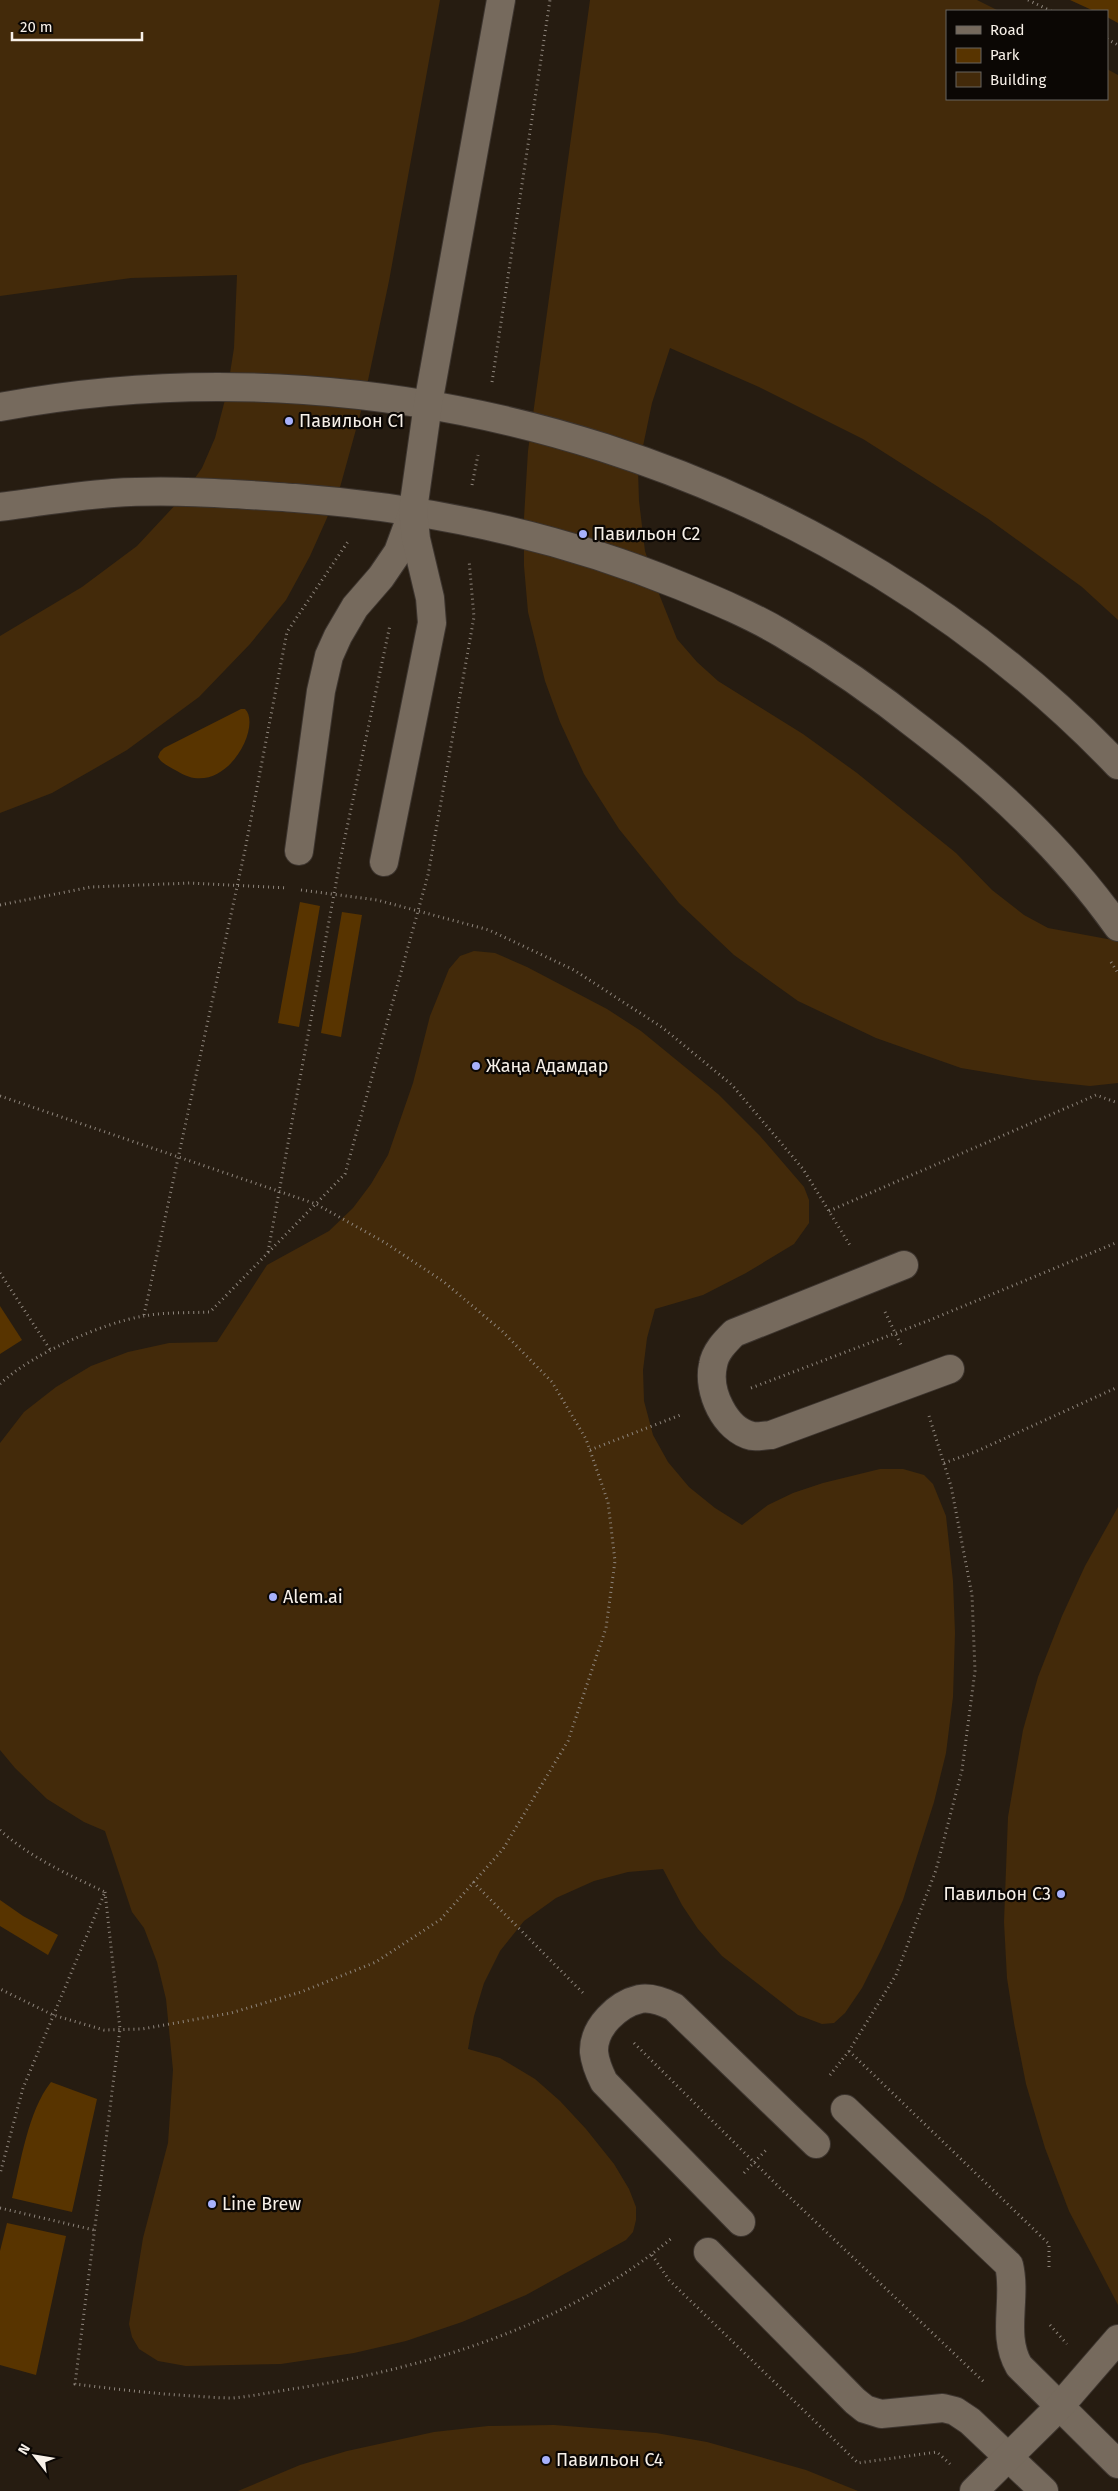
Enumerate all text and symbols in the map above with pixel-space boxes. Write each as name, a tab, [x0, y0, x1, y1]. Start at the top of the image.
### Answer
scale bar	[12, 10, 142, 42]
legend	[946, 10, 1108, 100]
text: 20 m	[20, 18, 53, 36]
text: Road	[990, 21, 1025, 39]
text: Park	[990, 46, 1020, 64]
text: Building	[990, 71, 1046, 89]
place label: Павильон С1	[299, 410, 404, 432]
marker: Павильон С1	[283, 415, 295, 427]
place label: Павильон С2	[593, 523, 701, 545]
marker: Павильон С2	[577, 528, 589, 540]
place label: Жаңа Адамдар	[486, 1055, 608, 1077]
marker: Жаңа Адамдар	[470, 1060, 482, 1072]
place label: Alem.ai	[283, 1586, 343, 1608]
marker: Alem.ai	[267, 1591, 279, 1603]
place label: Павильон С3	[943, 1883, 1051, 1905]
marker: Павильон С3	[1055, 1888, 1067, 1900]
place label: Line Brew	[222, 2193, 301, 2215]
marker: Line Brew	[206, 2198, 218, 2210]
north arrow	[10, 2431, 60, 2481]
text: N	[15, 2441, 34, 2458]
place label: Павильон С4	[556, 2449, 664, 2471]
marker: Павильон С4	[540, 2454, 552, 2466]

